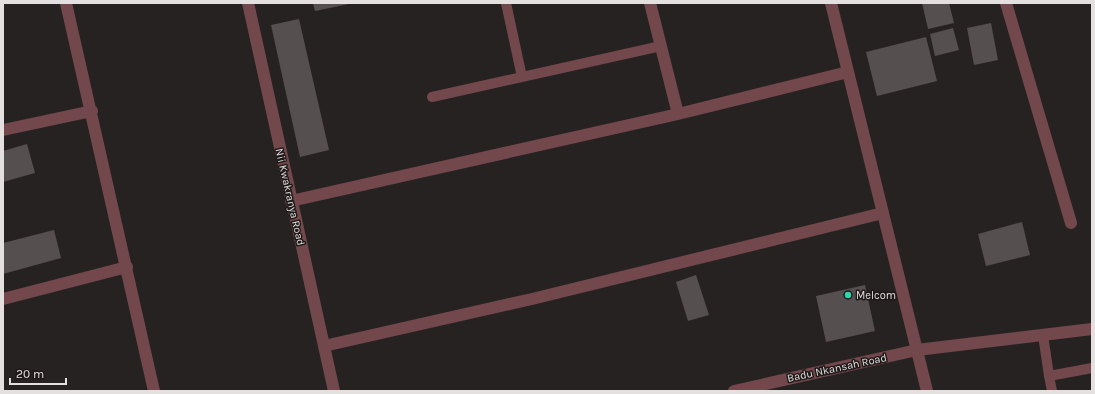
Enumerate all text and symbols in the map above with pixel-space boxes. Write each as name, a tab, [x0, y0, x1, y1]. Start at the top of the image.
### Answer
street label: Nii Kwakranya Road	[272, 147, 308, 247]
place label: Melcom	[856, 289, 896, 302]
marker: Melcom	[843, 290, 853, 300]
street label: Badu Nkansah Road	[786, 351, 888, 385]
scale bar	[10, 360, 66, 386]
text: 20 m	[16, 367, 44, 381]

